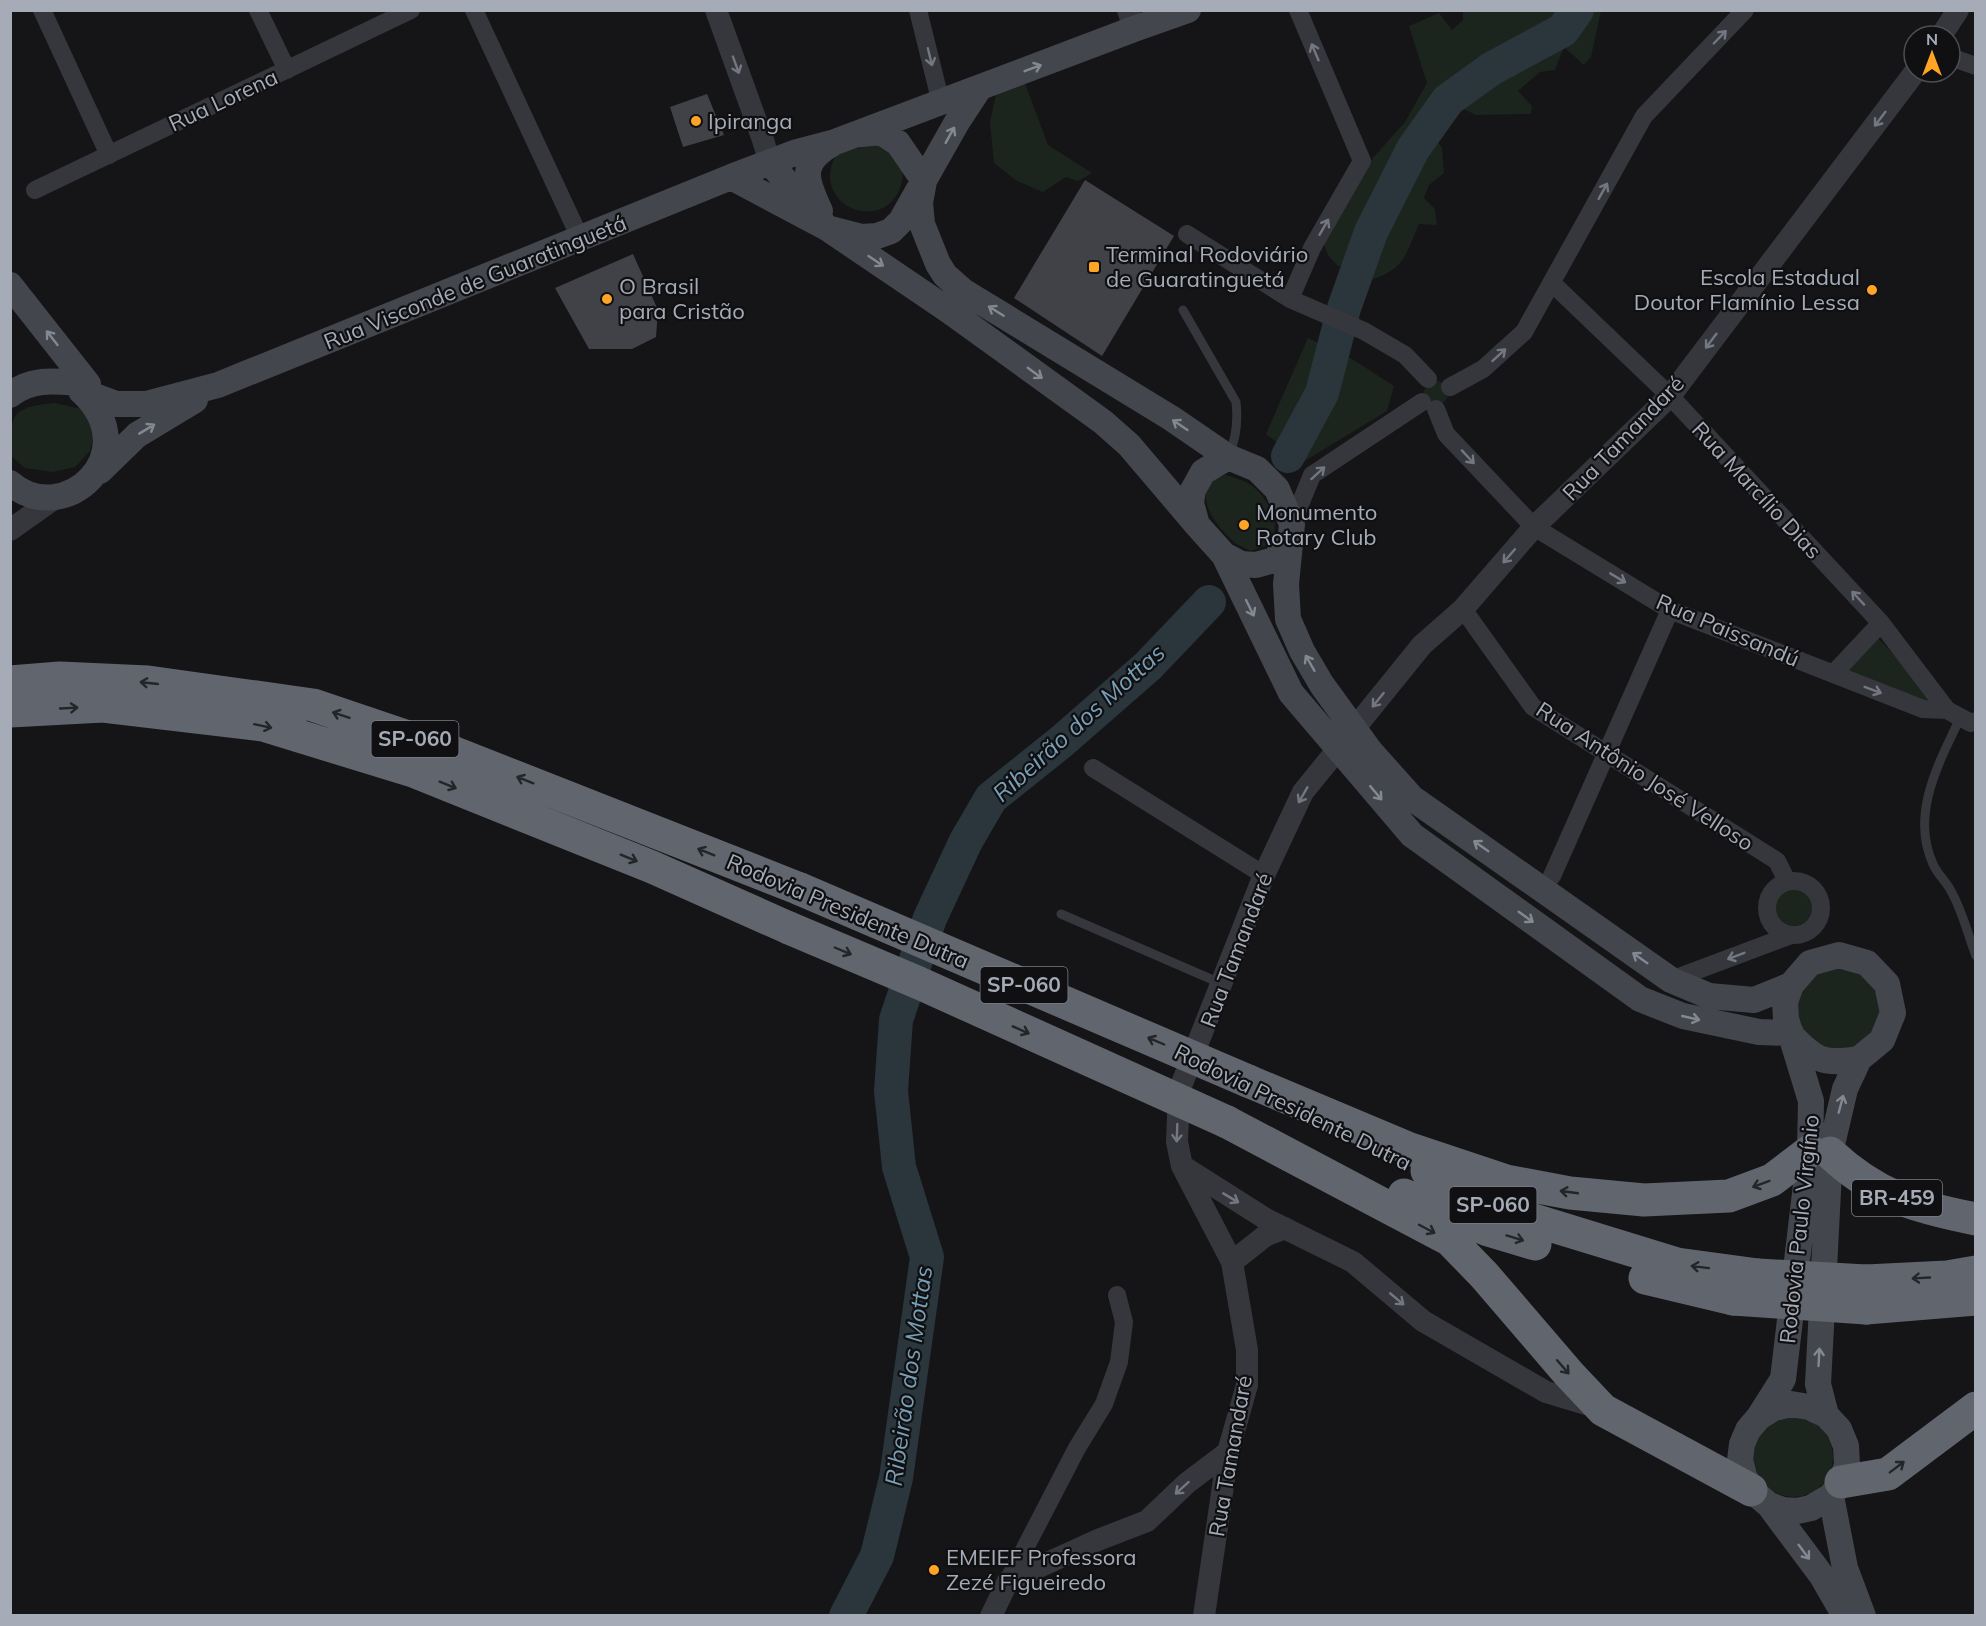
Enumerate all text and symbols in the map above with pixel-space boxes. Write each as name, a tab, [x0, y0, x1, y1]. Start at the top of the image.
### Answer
north arrow	[1902, 24, 1962, 84]
text: N	[1926, 29, 1938, 49]
one-way arrow	[1712, 30, 1727, 45]
one-way arrow	[1309, 43, 1320, 62]
one-way arrow	[924, 47, 936, 66]
one-way arrow	[732, 56, 743, 74]
one-way arrow	[1023, 62, 1041, 73]
street label: Rua Lorena	[164, 63, 282, 137]
place label: Ipiranga	[708, 107, 793, 135]
one-way arrow	[1873, 110, 1886, 126]
marker: Ipiranga	[689, 114, 703, 128]
one-way arrow	[944, 127, 956, 144]
one-way arrow	[1597, 183, 1609, 200]
street label: Rua Visconde de Guaratinguetá	[320, 208, 630, 356]
one-way arrow	[1319, 219, 1330, 237]
place label: Terminal Rodoviário de Guaratinguetá	[1106, 240, 1308, 293]
one-way arrow	[867, 255, 883, 267]
marker: Terminal Rodoviário de Guaratinguetá	[1087, 260, 1101, 274]
place label: Escola Estadual Doutor Flamínio Lessa	[1634, 263, 1860, 316]
place label: O Brasil para Cristão	[619, 272, 745, 325]
marker: Escola Estadual Doutor Flamínio Lessa	[1865, 283, 1879, 297]
marker: O Brasil para Cristão	[600, 292, 614, 306]
one-way arrow	[988, 305, 1005, 317]
one-way arrow	[46, 330, 59, 346]
one-way arrow	[1705, 333, 1718, 349]
one-way arrow	[1491, 348, 1506, 362]
one-way arrow	[1027, 367, 1043, 379]
street label: Rua Tamandaré	[1556, 370, 1690, 506]
street label: Rua Marcílio Dias	[1686, 415, 1828, 565]
one-way arrow	[1171, 418, 1188, 431]
one-way arrow	[138, 422, 155, 434]
one-way arrow	[1461, 449, 1475, 464]
one-way arrow	[1310, 467, 1326, 480]
place label: Monumento Rotary Club	[1256, 498, 1377, 551]
marker: Monumento Rotary Club	[1237, 518, 1251, 532]
one-way arrow	[1502, 548, 1516, 563]
one-way arrow	[1609, 573, 1626, 585]
street label: Rua Paissandú	[1652, 587, 1804, 673]
one-way arrow	[1851, 591, 1865, 606]
one-way arrow	[1244, 598, 1256, 616]
water label: Ribeirão dos Mottas	[986, 637, 1171, 808]
one-way arrow	[1303, 655, 1315, 672]
one-way arrow	[140, 677, 160, 688]
one-way arrow	[1864, 685, 1882, 696]
one-way arrow	[1372, 691, 1385, 707]
street label: Rua Antônio José Velloso	[1531, 695, 1759, 857]
one-way arrow	[58, 702, 78, 713]
one-way arrow	[332, 708, 351, 719]
one-way arrow	[253, 720, 272, 732]
road number: SP-060	[372, 721, 458, 757]
one-way arrow	[516, 774, 535, 785]
one-way arrow	[438, 780, 457, 791]
one-way arrow	[1370, 785, 1383, 801]
one-way arrow	[1297, 786, 1309, 803]
one-way arrow	[1473, 840, 1490, 852]
one-way arrow	[697, 846, 716, 857]
street label: Rodovia Presidente Dutra	[723, 847, 973, 975]
one-way arrow	[619, 853, 638, 864]
street label: Rua Tamandaré	[1194, 869, 1278, 1031]
one-way arrow	[1517, 911, 1533, 923]
one-way arrow	[833, 946, 852, 957]
one-way arrow	[1727, 951, 1746, 962]
one-way arrow	[1633, 952, 1649, 964]
road number: SP-060	[980, 967, 1068, 1003]
one-way arrow	[1681, 1012, 1700, 1024]
one-way arrow	[1012, 1025, 1030, 1036]
one-way arrow	[1147, 1035, 1166, 1046]
street label: Rodovia Presidente Dutra	[1170, 1037, 1416, 1177]
one-way arrow	[1835, 1095, 1847, 1114]
street label: Rodovia Paulo Virgínio	[1773, 1113, 1825, 1345]
one-way arrow	[1172, 1123, 1183, 1142]
one-way arrow	[1753, 1179, 1771, 1190]
road number: BR-459	[1852, 1180, 1942, 1216]
road number: SP-060	[1450, 1187, 1537, 1223]
one-way arrow	[1560, 1187, 1579, 1198]
one-way arrow	[1223, 1191, 1240, 1204]
one-way arrow	[1418, 1224, 1436, 1235]
one-way arrow	[1505, 1233, 1524, 1244]
one-way arrow	[1690, 1261, 1710, 1272]
water label: Ribeirão dos Mottas	[878, 1264, 938, 1488]
one-way arrow	[1911, 1273, 1931, 1284]
one-way arrow	[1389, 1292, 1404, 1306]
one-way arrow	[1814, 1348, 1825, 1368]
one-way arrow	[1556, 1359, 1570, 1374]
street label: Rua Tamandaré	[1202, 1373, 1258, 1539]
one-way arrow	[1888, 1461, 1904, 1473]
one-way arrow	[1175, 1481, 1190, 1495]
place label: EMEIEF Professora Zezé Figueiredo	[946, 1543, 1136, 1596]
one-way arrow	[1798, 1543, 1811, 1559]
marker: EMEIEF Professora Zezé Figueiredo	[927, 1563, 941, 1577]

